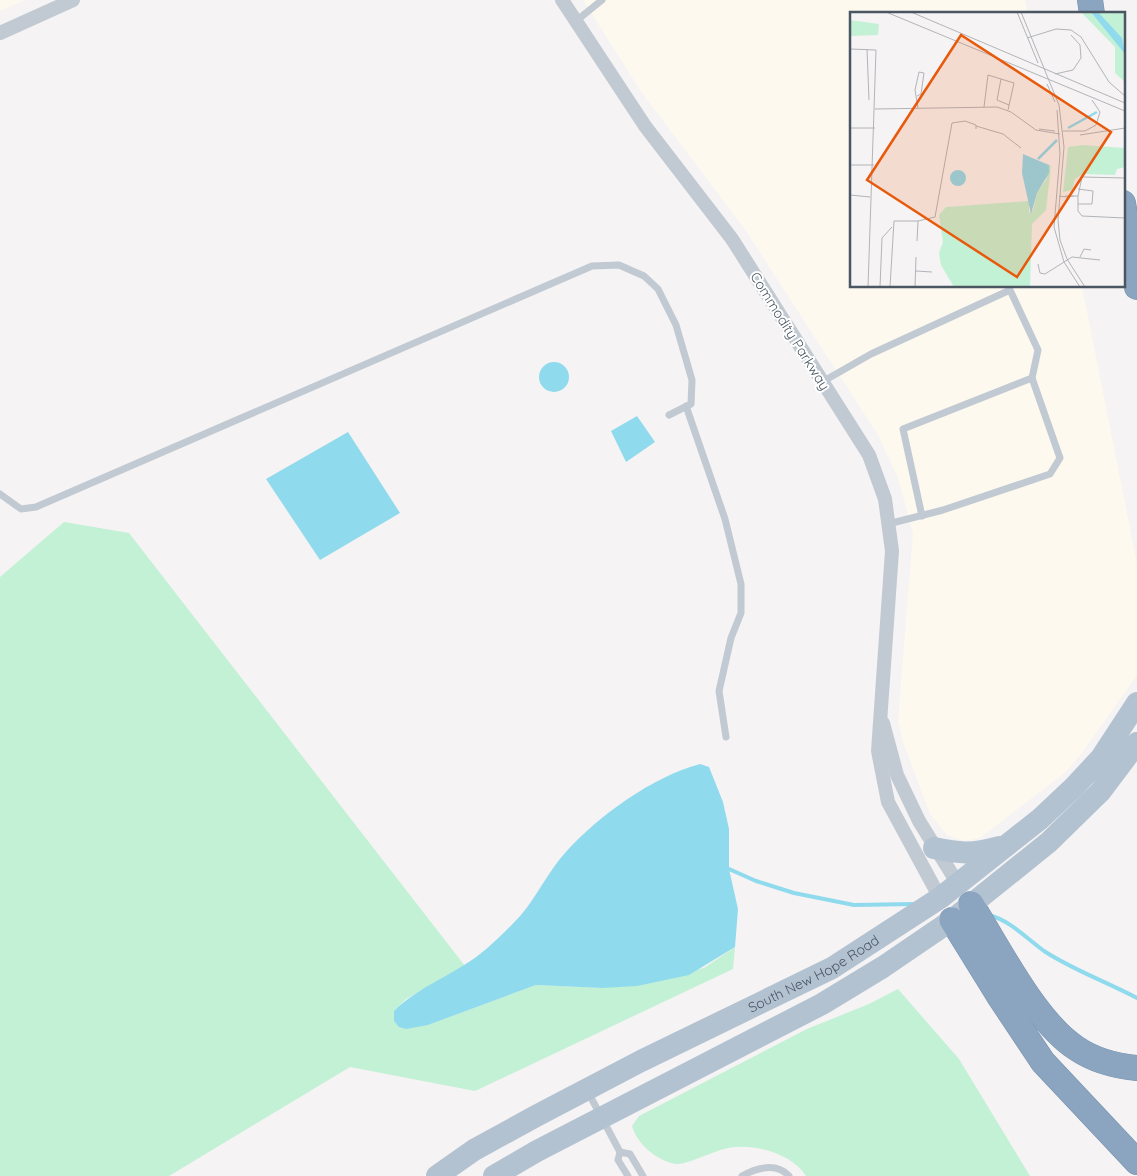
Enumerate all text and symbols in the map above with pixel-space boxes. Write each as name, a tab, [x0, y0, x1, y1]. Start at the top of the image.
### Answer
inset map	[850, 12, 1124, 288]
street label: Commodity Parkway	[746, 268, 834, 394]
street label: South New Hope Road	[745, 931, 883, 1017]

